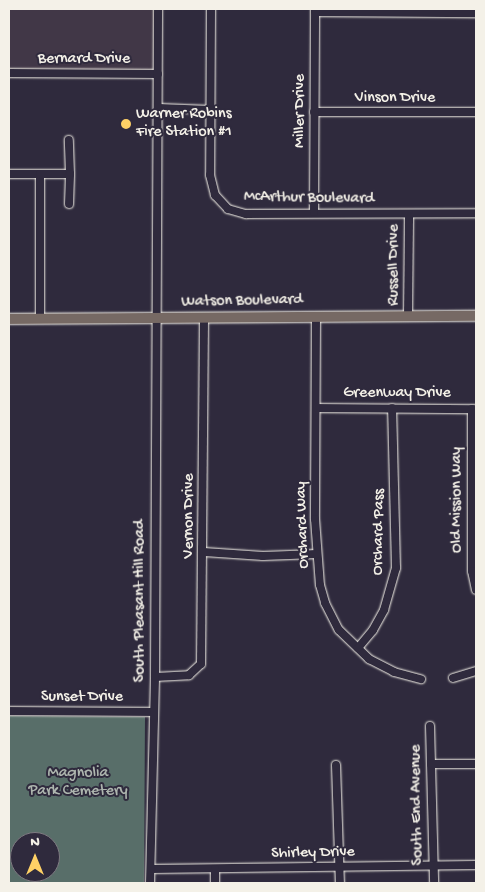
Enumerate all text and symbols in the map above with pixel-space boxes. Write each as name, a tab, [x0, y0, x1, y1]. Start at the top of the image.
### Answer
street label: Bernard Drive	[38, 50, 130, 70]
street label: Miller Drive	[291, 74, 311, 148]
street label: Vinson Drive	[355, 89, 435, 109]
place label: Warner Robins Fire Station #1	[136, 105, 232, 143]
marker: Warner Robins Fire Station #1	[120, 118, 132, 130]
street label: McArthur Boulevard	[244, 188, 374, 210]
street label: Russell Drive	[385, 224, 405, 306]
street label: Watson Boulevard	[181, 291, 303, 313]
street label: Greenway Drive	[343, 384, 451, 404]
street label: Old Mission Way	[448, 447, 468, 553]
street label: Vernon Drive	[180, 474, 200, 558]
street label: Orchard Way	[293, 481, 315, 569]
street label: Orchard Pass	[370, 489, 390, 575]
street label: South Pleasant Hill Road	[131, 520, 151, 682]
street label: Sunset Drive	[41, 688, 123, 708]
street label: South End Avenue	[407, 744, 429, 866]
park label: Magnolia Park Cemetery	[28, 764, 128, 802]
north arrow	[10, 832, 60, 882]
text: N	[30, 834, 40, 851]
street label: Shirley Drive	[271, 844, 355, 864]

